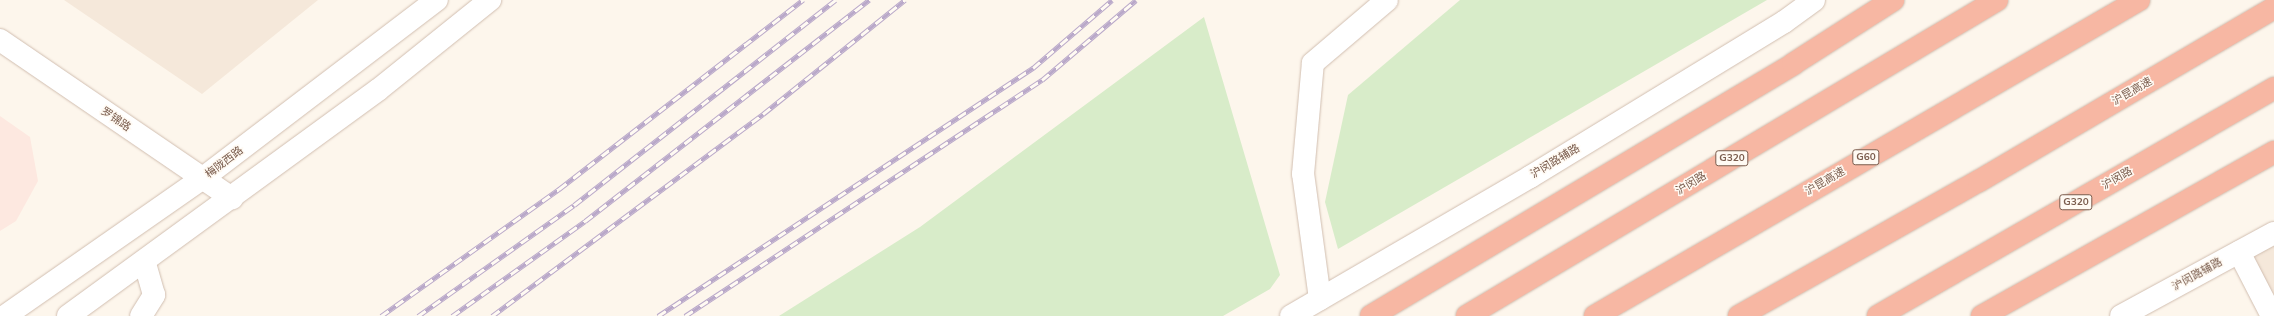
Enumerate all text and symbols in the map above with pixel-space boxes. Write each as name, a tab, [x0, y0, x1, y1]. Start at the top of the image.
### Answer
street label: 沪昆高速	[2110, 74, 2154, 108]
street label: 罗锦路	[99, 104, 133, 134]
street label: 沪闵路辅路	[1528, 141, 1582, 181]
street label: 梅陇西路	[202, 143, 246, 181]
road number: G60	[1852, 149, 1880, 165]
road number: G320	[1715, 150, 1749, 166]
street label: 沪昆高速	[1803, 164, 1847, 198]
street label: 沪闵路	[2099, 164, 2135, 192]
street label: 沪闵路	[1673, 169, 1709, 197]
road number: G320	[2059, 194, 2093, 210]
street label: 沪闵路辅路	[2170, 255, 2224, 293]

